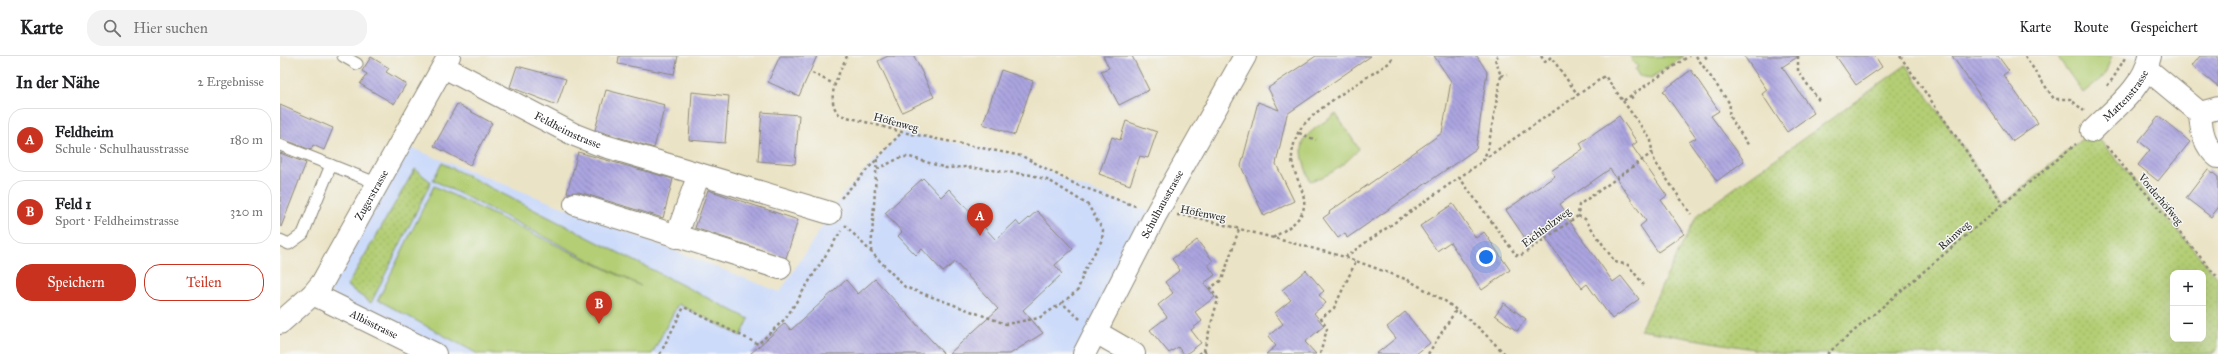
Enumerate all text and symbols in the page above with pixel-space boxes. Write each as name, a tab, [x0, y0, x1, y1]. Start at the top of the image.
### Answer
search box	[87, 10, 367, 46]
text: Karte	[20, 16, 63, 39]
icon: search	[101, 17, 123, 39]
text: Hier suchen	[133, 19, 208, 37]
text: Karte	[2019, 19, 2051, 36]
text: Route	[2073, 19, 2109, 36]
text: Gespeichert	[2131, 19, 2198, 36]
street label: Mattenstrasse	[2100, 68, 2152, 124]
text: In der Nähe	[16, 72, 100, 93]
text: 2 Ergebnisse	[197, 74, 264, 90]
street label: Feldheimstrasse	[532, 109, 603, 152]
street label: Höfenweg	[872, 110, 921, 135]
text: Feldheim	[55, 123, 114, 141]
text: A	[26, 132, 34, 148]
text: 180 m	[230, 132, 263, 148]
text: Schule · Schulhausstrasse	[55, 141, 189, 157]
street label: Zugerstrasse	[352, 167, 391, 223]
street label: Schulhausstrasse	[1139, 168, 1187, 241]
street label: Vorderhöfweg	[2135, 170, 2186, 228]
text: Feld 1	[55, 195, 91, 213]
pin: A	[967, 203, 993, 236]
street label: Höfenweg	[1179, 203, 1227, 224]
text: B	[26, 204, 34, 220]
text: 320 m	[230, 204, 263, 220]
street label: Eichholzweg	[1519, 204, 1574, 250]
text: Sport · Feldheimstrasse	[55, 213, 179, 229]
street label: Rainweg	[1936, 217, 1974, 253]
your location	[1476, 247, 1496, 267]
button: Speichern	[16, 264, 136, 301]
button: Teilen	[144, 264, 264, 301]
map controls	[2170, 270, 2206, 342]
button: +	[2170, 270, 2206, 306]
pin: B	[586, 291, 612, 324]
button: −	[2170, 306, 2206, 342]
street label: Albisstrasse	[347, 307, 400, 342]

